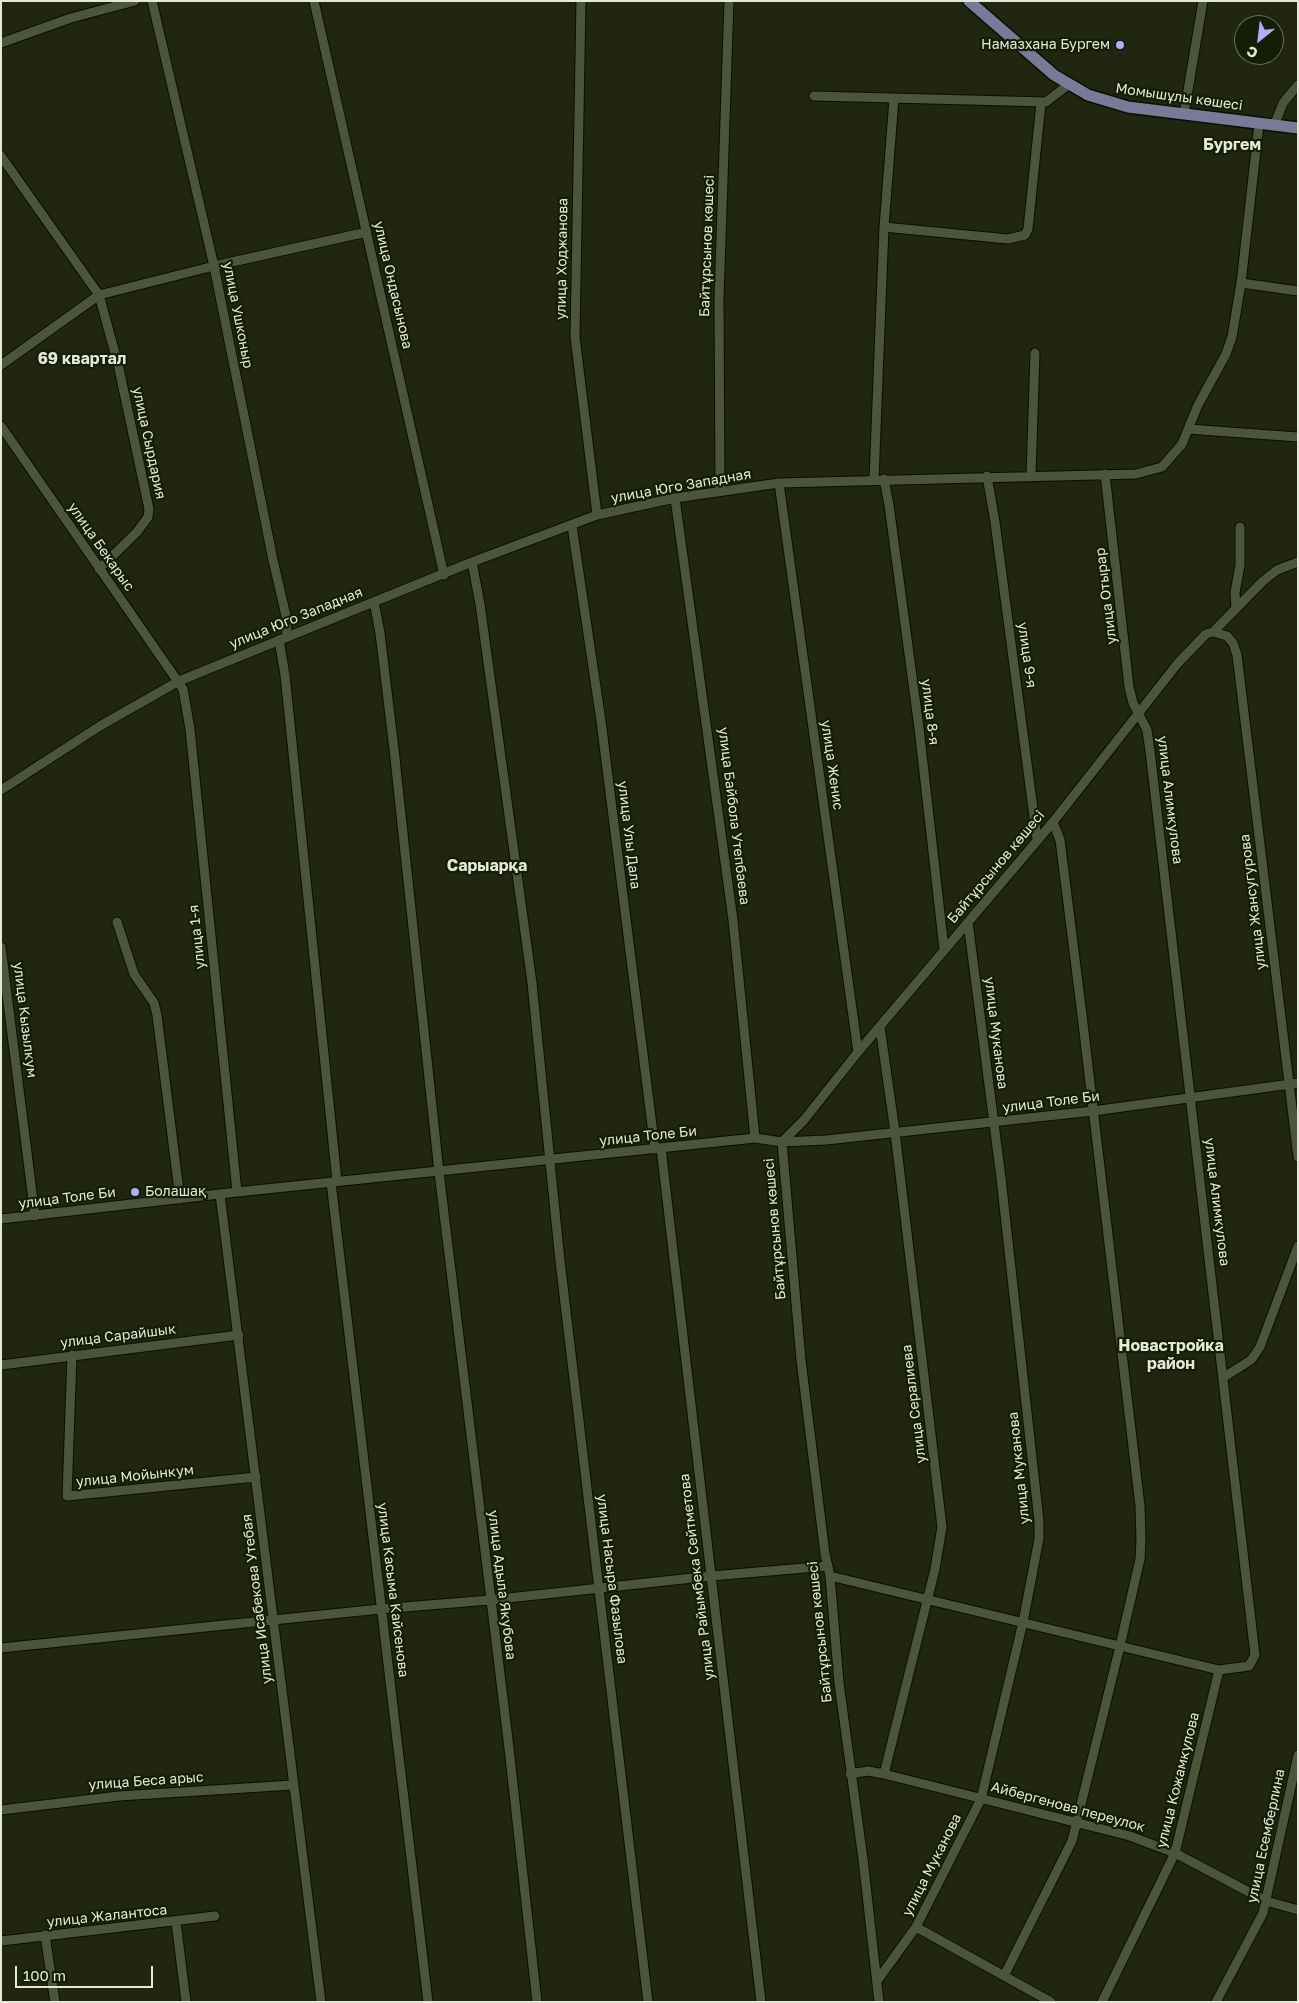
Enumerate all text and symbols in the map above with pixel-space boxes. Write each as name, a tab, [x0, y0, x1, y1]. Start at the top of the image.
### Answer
north arrow	[1234, 15, 1284, 65]
place label: Намазхана Бургем	[981, 37, 1110, 53]
marker: Намазхана Бургем	[1114, 39, 1126, 51]
text: С	[1244, 43, 1260, 63]
street label: Момышұлы көшесі	[1114, 80, 1244, 114]
district label: Бургем	[1203, 135, 1261, 155]
street label: Байтұрсынов көшесі	[696, 175, 718, 317]
street label: улица Ходжанова	[553, 198, 571, 320]
street label: улица Ондасынова	[370, 220, 416, 350]
street label: улица Ушконыр	[219, 260, 257, 370]
district label: 69 квартал	[38, 349, 126, 369]
street label: улица Сырдария	[129, 385, 169, 501]
street label: улица Юго Западная	[610, 465, 752, 507]
street label: улица Бекарыс	[64, 499, 138, 595]
street label: улица Отырар	[1092, 547, 1120, 645]
street label: улица Юго Западная	[227, 584, 365, 652]
street label: улица 9-я	[1014, 621, 1040, 689]
street label: улица 8-я	[918, 678, 942, 746]
street label: улица Женис	[817, 719, 847, 811]
street label: улица Байбола Утепбаева	[715, 726, 753, 906]
street label: улица Алимкулова	[1154, 735, 1186, 865]
street label: улица Улы Дала	[614, 780, 644, 890]
street label: Байтұрсынов көшесі	[944, 807, 1048, 927]
street label: улица Жансугурова	[1236, 833, 1270, 971]
district label: Сарыарқа	[447, 856, 527, 876]
street label: улица 1-я	[185, 904, 209, 970]
street label: улица Кызылкум	[10, 961, 40, 1079]
street label: улица Муканова	[981, 976, 1011, 1090]
street label: улица Толе Би	[1001, 1088, 1101, 1116]
street label: улица Толе Би	[598, 1123, 698, 1149]
street label: улица Алимкулова	[1201, 1137, 1233, 1267]
street label: Байтұрсынов көшесі	[760, 1157, 790, 1301]
street label: улица Толе Би	[17, 1184, 117, 1212]
place label: Болашақ	[145, 1184, 206, 1200]
marker: Болашақ	[129, 1186, 141, 1198]
street label: улица Сарайшык	[59, 1321, 177, 1351]
district label: Новастройка район	[1118, 1336, 1224, 1374]
street label: улица Сералиева	[898, 1344, 930, 1464]
street label: улица Муканова	[1005, 1411, 1033, 1525]
street label: улица Мойынкум	[75, 1461, 195, 1491]
street label: улица Райымбека Сейтметова	[676, 1473, 718, 1681]
street label: улица Насыра Фазылова	[593, 1493, 631, 1665]
street label: улица Касыма Кайсенова	[374, 1502, 412, 1678]
street label: улица Адыла Якубова	[484, 1509, 520, 1661]
street label: улица Исабекова Утебая	[238, 1513, 276, 1685]
street label: Байтұрсынов көшесі	[804, 1560, 836, 1704]
street label: улица Кожамкулова	[1153, 1710, 1203, 1850]
street label: улица Есемберлина	[1244, 1767, 1288, 1905]
street label: улица Беса арыс	[88, 1769, 204, 1793]
street label: Айбергенова переулок	[989, 1778, 1147, 1836]
street label: улица Муканова	[899, 1811, 965, 1919]
street label: улица Жалантоса	[46, 1901, 168, 1931]
scale bar	[18, 1956, 155, 1988]
text: 100 m	[23, 1966, 66, 1984]

